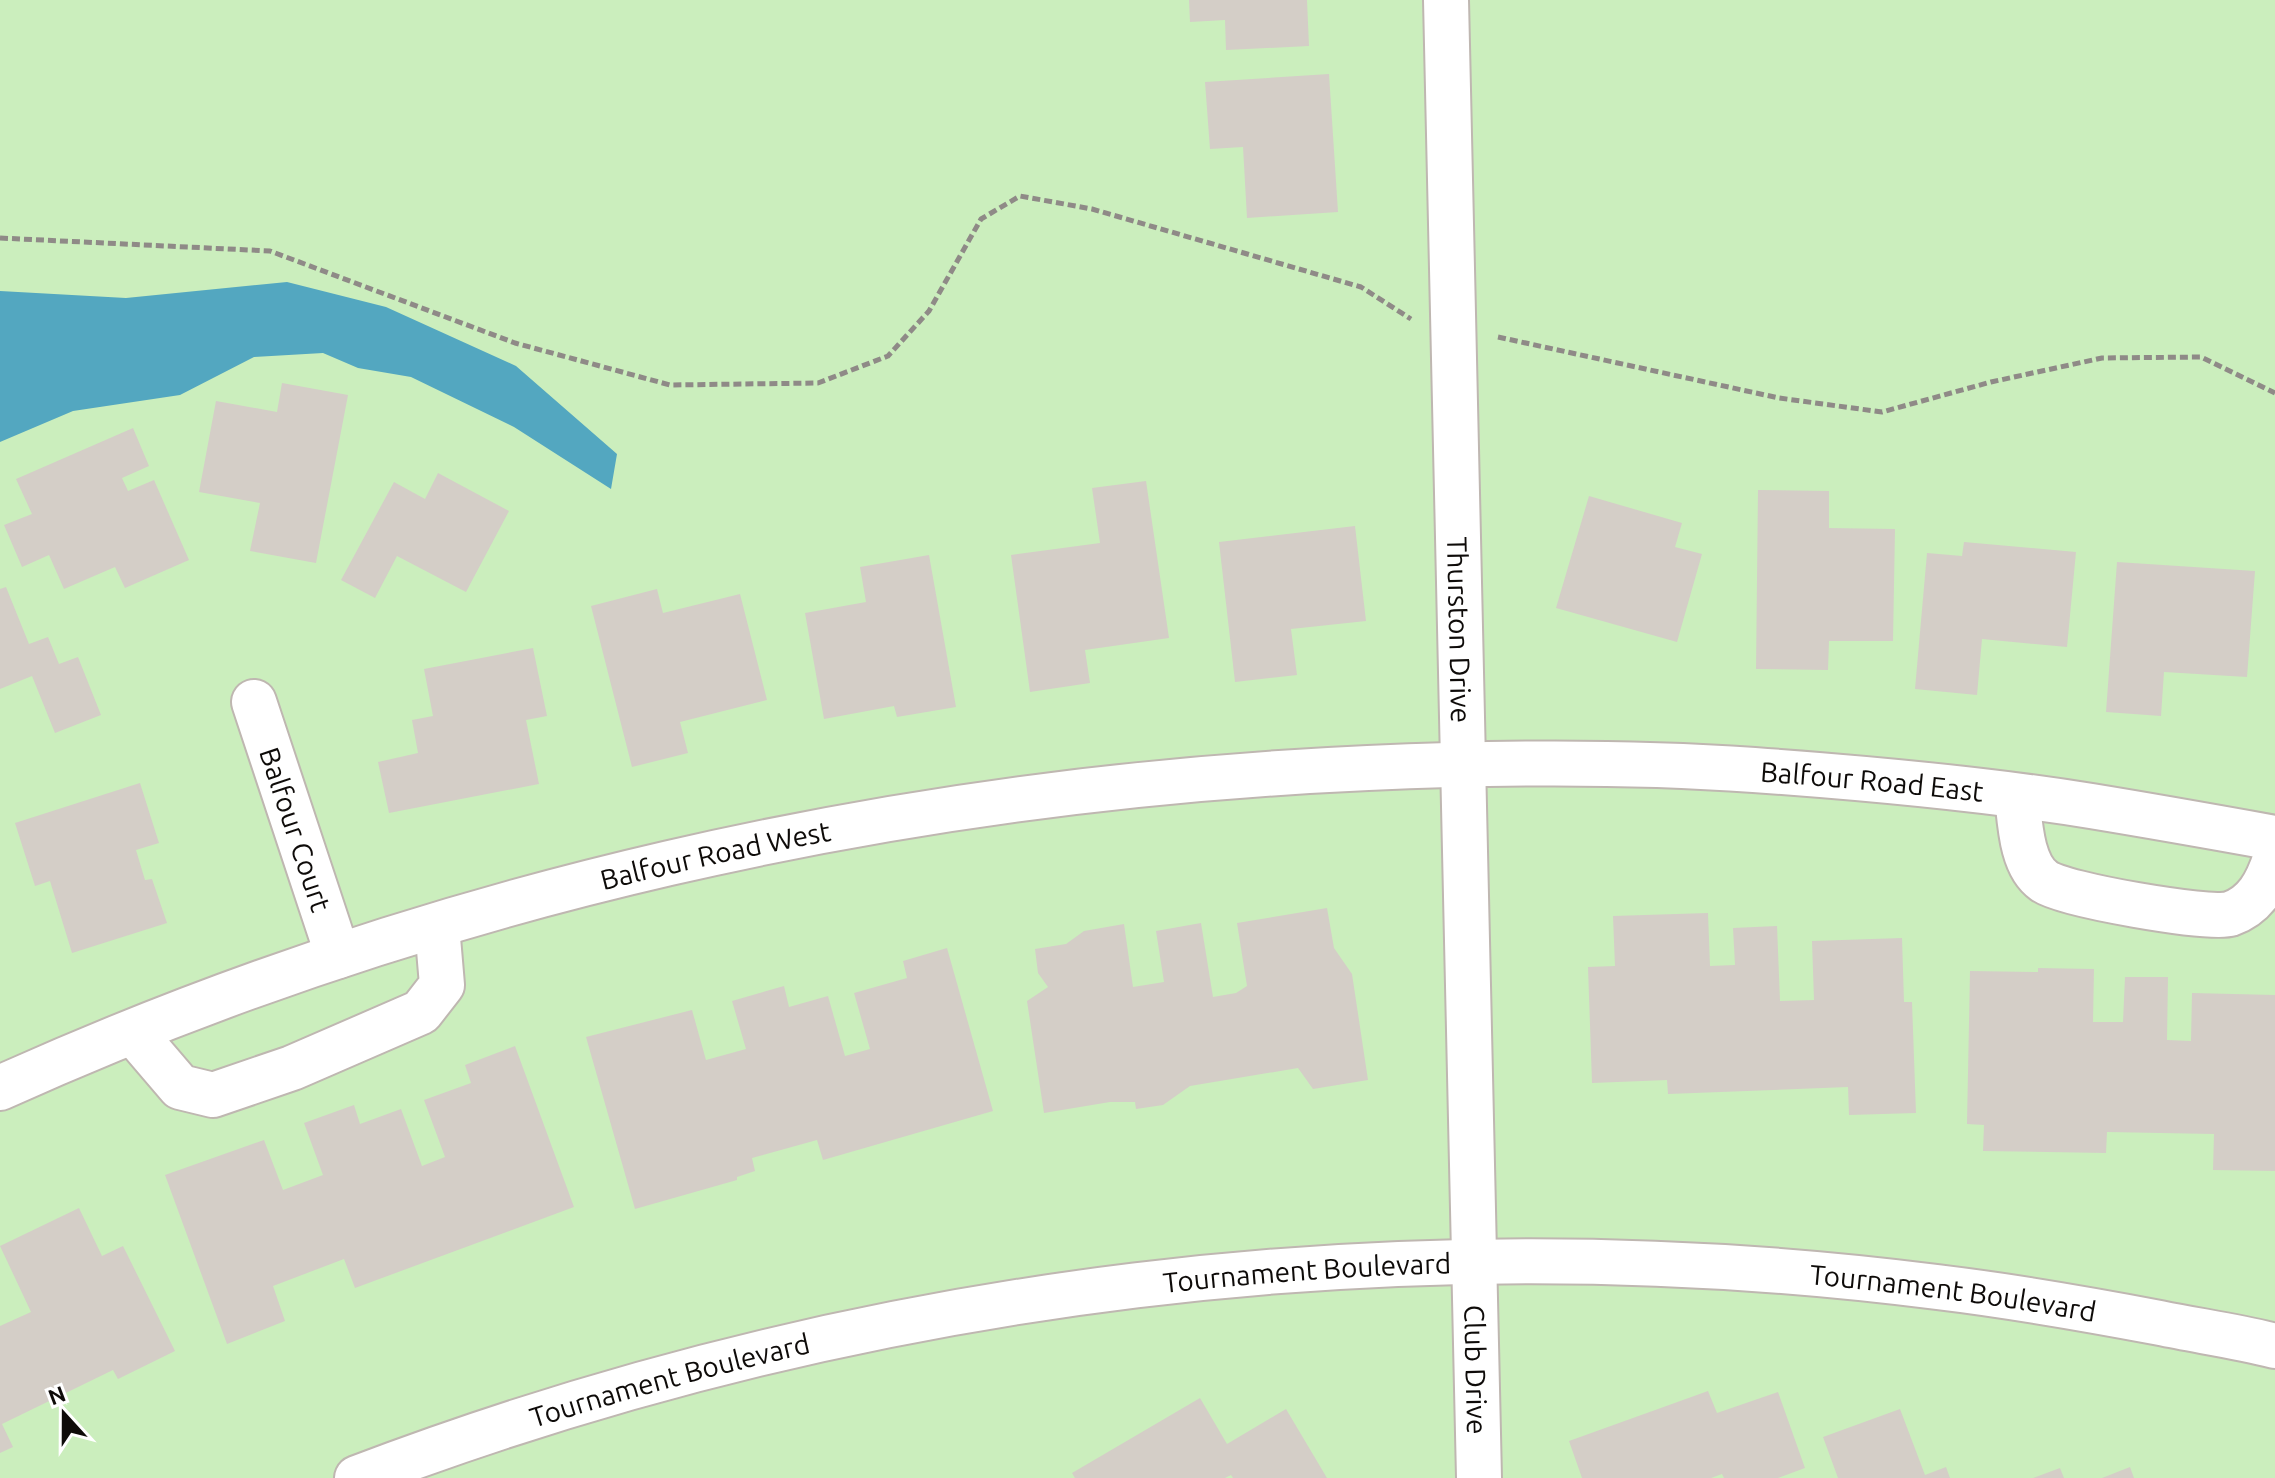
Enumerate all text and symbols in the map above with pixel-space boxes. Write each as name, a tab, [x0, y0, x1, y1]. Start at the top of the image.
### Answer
street label: Thurston Drive	[1442, 536, 1478, 723]
street label: Balfour Court	[255, 743, 338, 915]
street label: Balfour Road East	[1759, 755, 1985, 806]
street label: Balfour Road West	[597, 814, 833, 895]
street label: Tournament Boulevard	[1161, 1247, 1451, 1298]
street label: Tournament Boulevard	[1809, 1258, 2099, 1326]
street label: Club Drive	[1460, 1305, 1494, 1435]
street label: Tournament Boulevard	[526, 1327, 812, 1432]
north arrow	[24, 1374, 104, 1454]
text: N	[45, 1380, 69, 1409]

